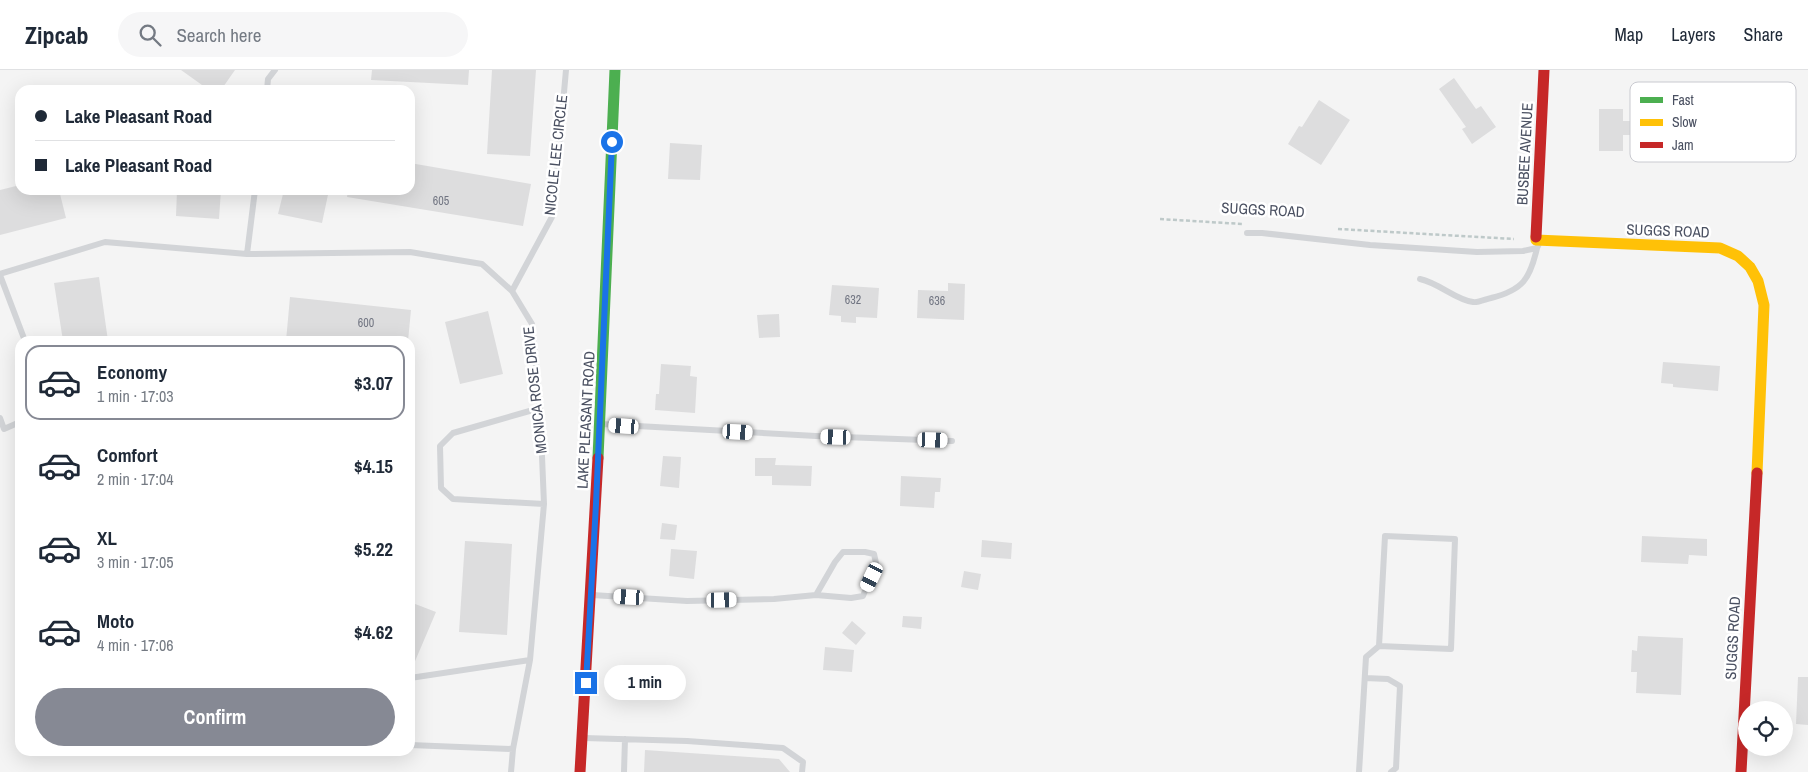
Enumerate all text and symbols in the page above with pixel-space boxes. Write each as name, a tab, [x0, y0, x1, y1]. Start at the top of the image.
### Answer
search box	[118, 12, 468, 57]
text: Zipcab	[25, 19, 88, 51]
icon: search	[136, 21, 164, 49]
text: Search here	[176, 22, 261, 48]
text: Map	[1615, 22, 1643, 47]
text: Layers	[1671, 22, 1716, 47]
text: Share	[1744, 22, 1783, 47]
legend	[1630, 82, 1796, 162]
text: Fast	[1672, 91, 1694, 109]
street label: NICOLE LEE CIRCLE	[539, 94, 572, 216]
street label: BUSBEE AVENUE	[1511, 102, 1538, 206]
text: Lake Pleasant Road	[65, 103, 212, 129]
text: Slow	[1672, 113, 1698, 131]
route start	[601, 131, 623, 153]
text: Jam	[1672, 136, 1694, 154]
text: Lake Pleasant Road	[65, 152, 212, 178]
house number: 605	[433, 193, 450, 209]
street label: SUGGS ROAD	[1221, 197, 1305, 222]
street label: SUGGS ROAD	[1626, 219, 1710, 242]
house number: 632	[845, 292, 861, 308]
house number: 636	[929, 293, 945, 309]
house number: 600	[358, 315, 374, 331]
street label: MONICA ROSE DRIVE	[517, 325, 552, 455]
street label: LAKE PLEASANT ROAD	[571, 350, 600, 489]
text: Economy	[97, 359, 167, 385]
icon: car	[37, 360, 82, 405]
text: $3.07	[354, 370, 393, 396]
text: 1 min · 17:03	[97, 385, 174, 407]
car	[608, 417, 639, 435]
car	[722, 424, 753, 440]
car	[820, 429, 851, 445]
car	[917, 432, 948, 448]
text: Comfort	[97, 442, 158, 468]
icon: car	[37, 443, 82, 488]
text: $4.15	[354, 453, 393, 479]
text: 2 min · 17:04	[97, 468, 174, 490]
text: XL	[97, 525, 117, 551]
icon: car	[37, 526, 82, 571]
text: $5.22	[354, 536, 393, 562]
text: 3 min · 17:05	[97, 551, 174, 573]
car	[858, 560, 885, 594]
car	[613, 589, 644, 605]
car	[706, 592, 737, 608]
street label: SUGGS ROAD	[1720, 596, 1745, 680]
text: Moto	[97, 608, 134, 634]
icon: car	[37, 609, 82, 654]
text: $4.62	[354, 619, 393, 645]
text: 4 min · 17:06	[97, 634, 174, 656]
callout: 1 min	[604, 666, 686, 700]
text: 1 min	[628, 671, 662, 693]
route end	[575, 672, 597, 694]
button: Confirm	[35, 688, 395, 746]
map controls	[1738, 701, 1793, 756]
button: locate	[1738, 701, 1793, 756]

